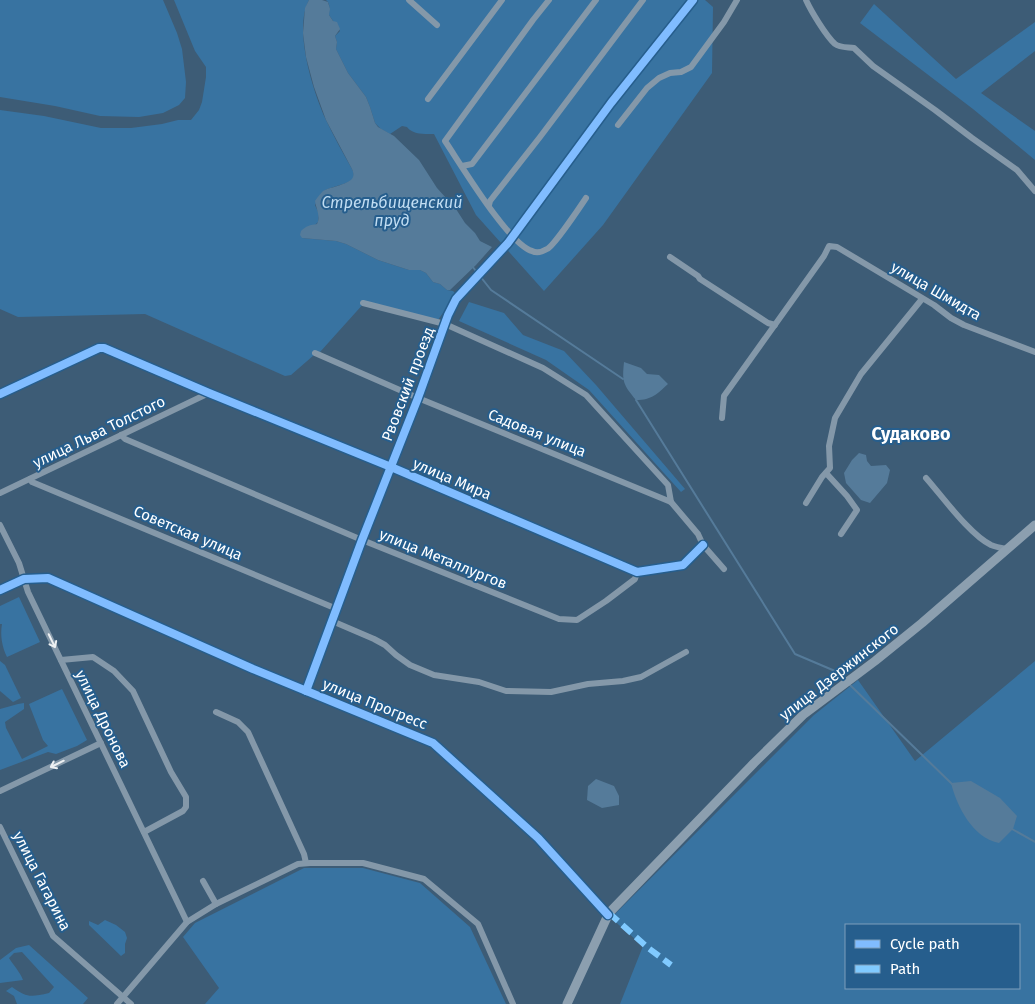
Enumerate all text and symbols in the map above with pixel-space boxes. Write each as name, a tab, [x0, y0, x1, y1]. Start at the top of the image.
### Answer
water label: Стрельбищенский пруд	[321, 193, 463, 230]
street label: улица Шмидта	[888, 258, 984, 324]
street label: Рвовский проезд	[378, 324, 438, 444]
street label: улица Льва Толстого	[30, 392, 168, 472]
street label: Садовая улица	[485, 405, 589, 461]
district label: Судаково	[872, 423, 950, 445]
street label: улица Мира	[410, 454, 494, 504]
street label: Советская улица	[131, 502, 245, 564]
street label: улица Металлургов	[376, 525, 510, 593]
street label: улица Дзержинского	[776, 620, 902, 724]
one-way arrow	[48, 633, 57, 648]
street label: улица Дронова	[72, 667, 134, 771]
street label: улица Прогресс	[320, 675, 430, 733]
one-way arrow	[50, 760, 65, 769]
street label: улица Гагарина	[9, 828, 75, 934]
legend	[845, 924, 1020, 989]
text: Cycle path	[890, 935, 960, 953]
text: Path	[890, 960, 920, 978]

